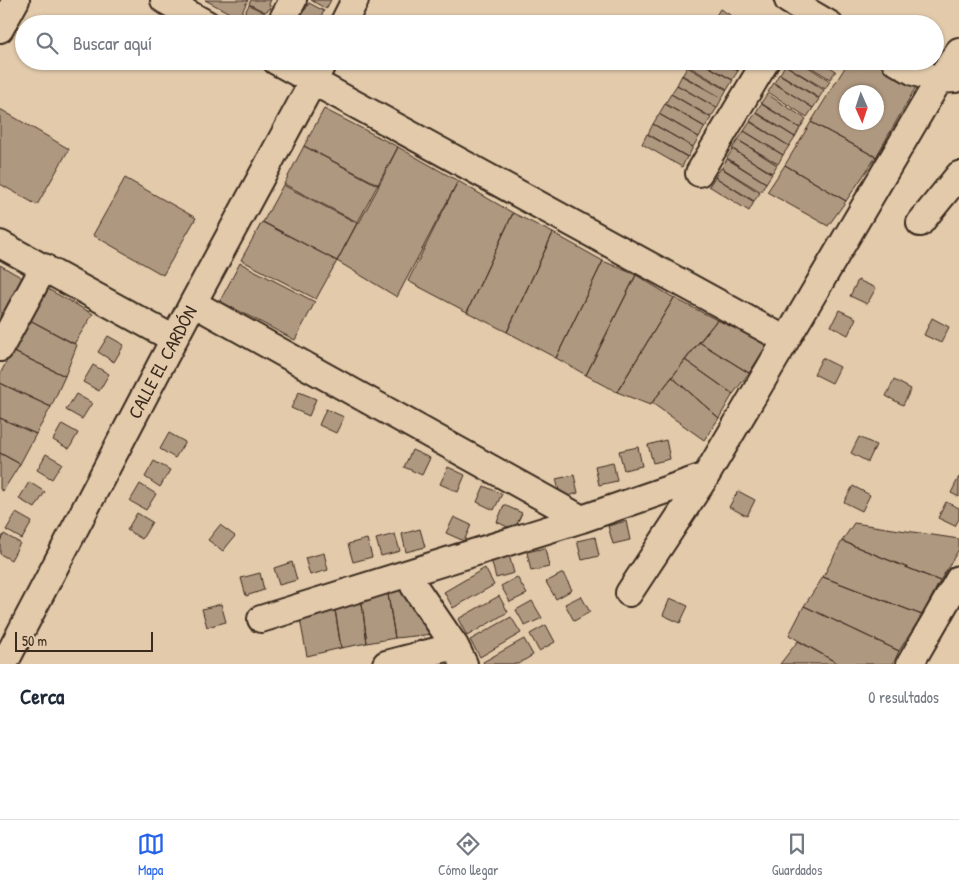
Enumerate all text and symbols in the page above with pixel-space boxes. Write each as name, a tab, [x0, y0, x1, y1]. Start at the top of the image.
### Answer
search box	[15, 15, 944, 70]
icon: search	[33, 29, 61, 57]
text: Buscar aquí	[73, 30, 152, 56]
north arrow	[839, 85, 884, 130]
street label: CALLE EL CARDÓN	[121, 301, 203, 423]
scale bar	[15, 629, 152, 652]
text: 50 m	[22, 631, 47, 650]
text: Cerca	[20, 682, 64, 711]
text: 0 resultados	[868, 686, 939, 708]
tab: Mapa	[137, 830, 165, 879]
tab: Cómo llegar	[438, 830, 498, 879]
tab: Guardados	[772, 830, 822, 879]

